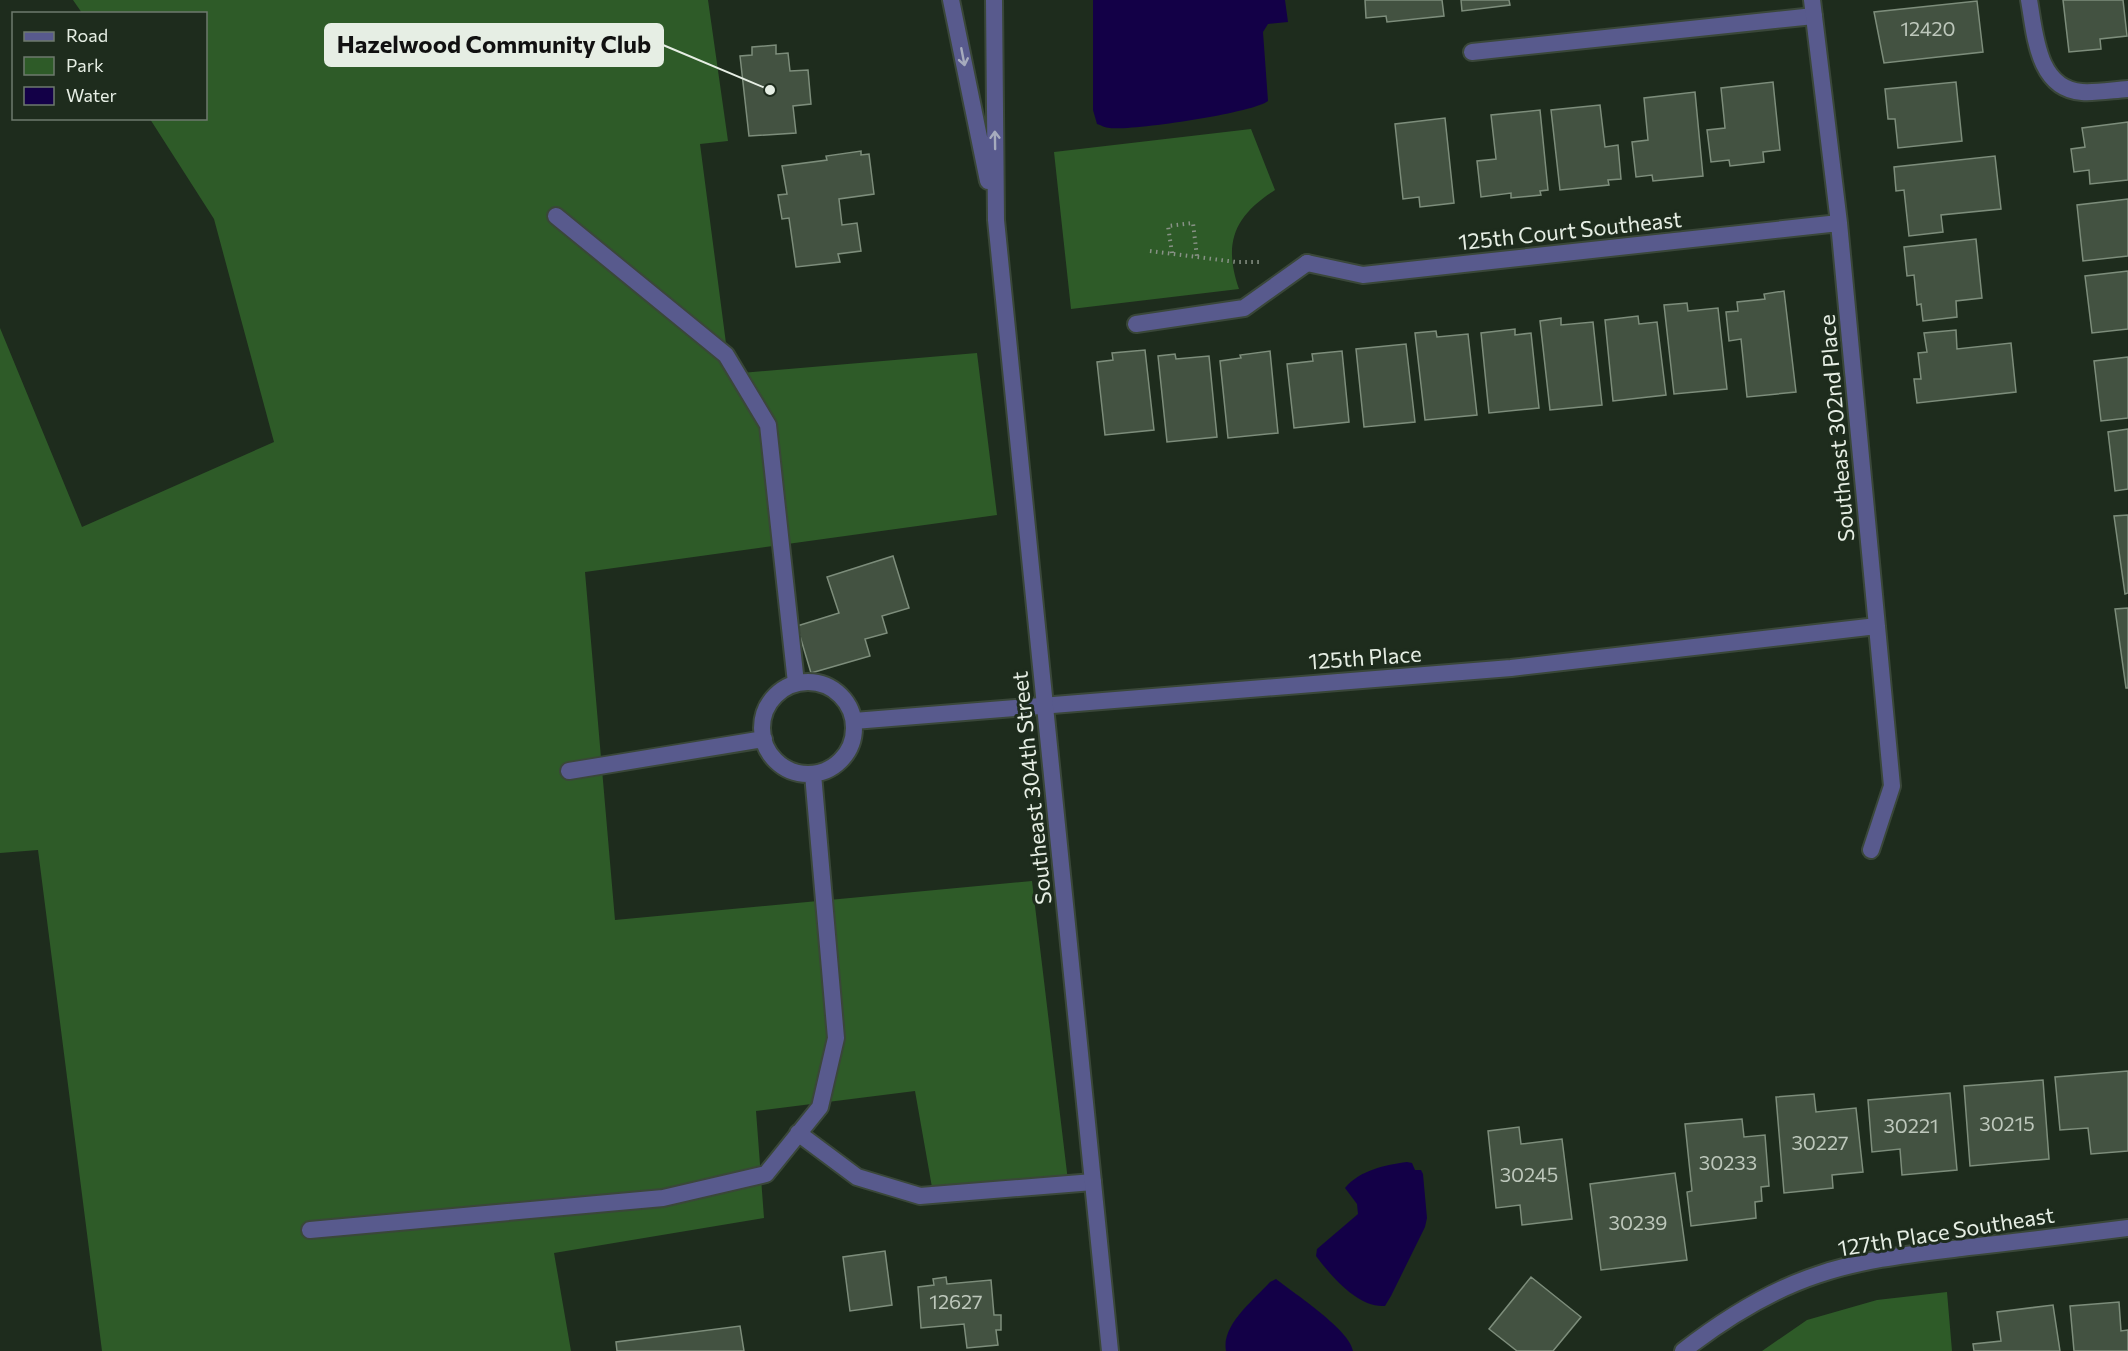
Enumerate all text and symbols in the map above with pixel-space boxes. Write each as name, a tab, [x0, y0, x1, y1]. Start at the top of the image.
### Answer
legend	[12, 12, 207, 120]
house number: 12420	[1900, 16, 1956, 40]
text: Road	[66, 24, 108, 46]
callout: Hazelwood Community Club	[325, 24, 663, 66]
text: Hazelwood Community Club	[337, 29, 651, 58]
one-way arrow	[958, 47, 969, 67]
text: Park	[66, 54, 104, 76]
text: Water	[66, 84, 117, 106]
one-way arrow	[989, 131, 1001, 151]
street label: 125th Court Southeast	[1457, 205, 1683, 255]
street label: Southeast 302nd Place	[1813, 313, 1859, 543]
street label: 125th Place	[1307, 640, 1423, 674]
street label: Southeast 304th Street	[1005, 670, 1057, 906]
house number: 30215	[1979, 1111, 2035, 1135]
house number: 30221	[1883, 1113, 1939, 1137]
house number: 30227	[1791, 1130, 1849, 1154]
house number: 30233	[1699, 1150, 1757, 1174]
house number: 30245	[1500, 1162, 1558, 1186]
street label: 127th Place Southeast	[1836, 1201, 2056, 1261]
house number: 30239	[1608, 1210, 1668, 1234]
house number: 12627	[929, 1289, 983, 1313]

